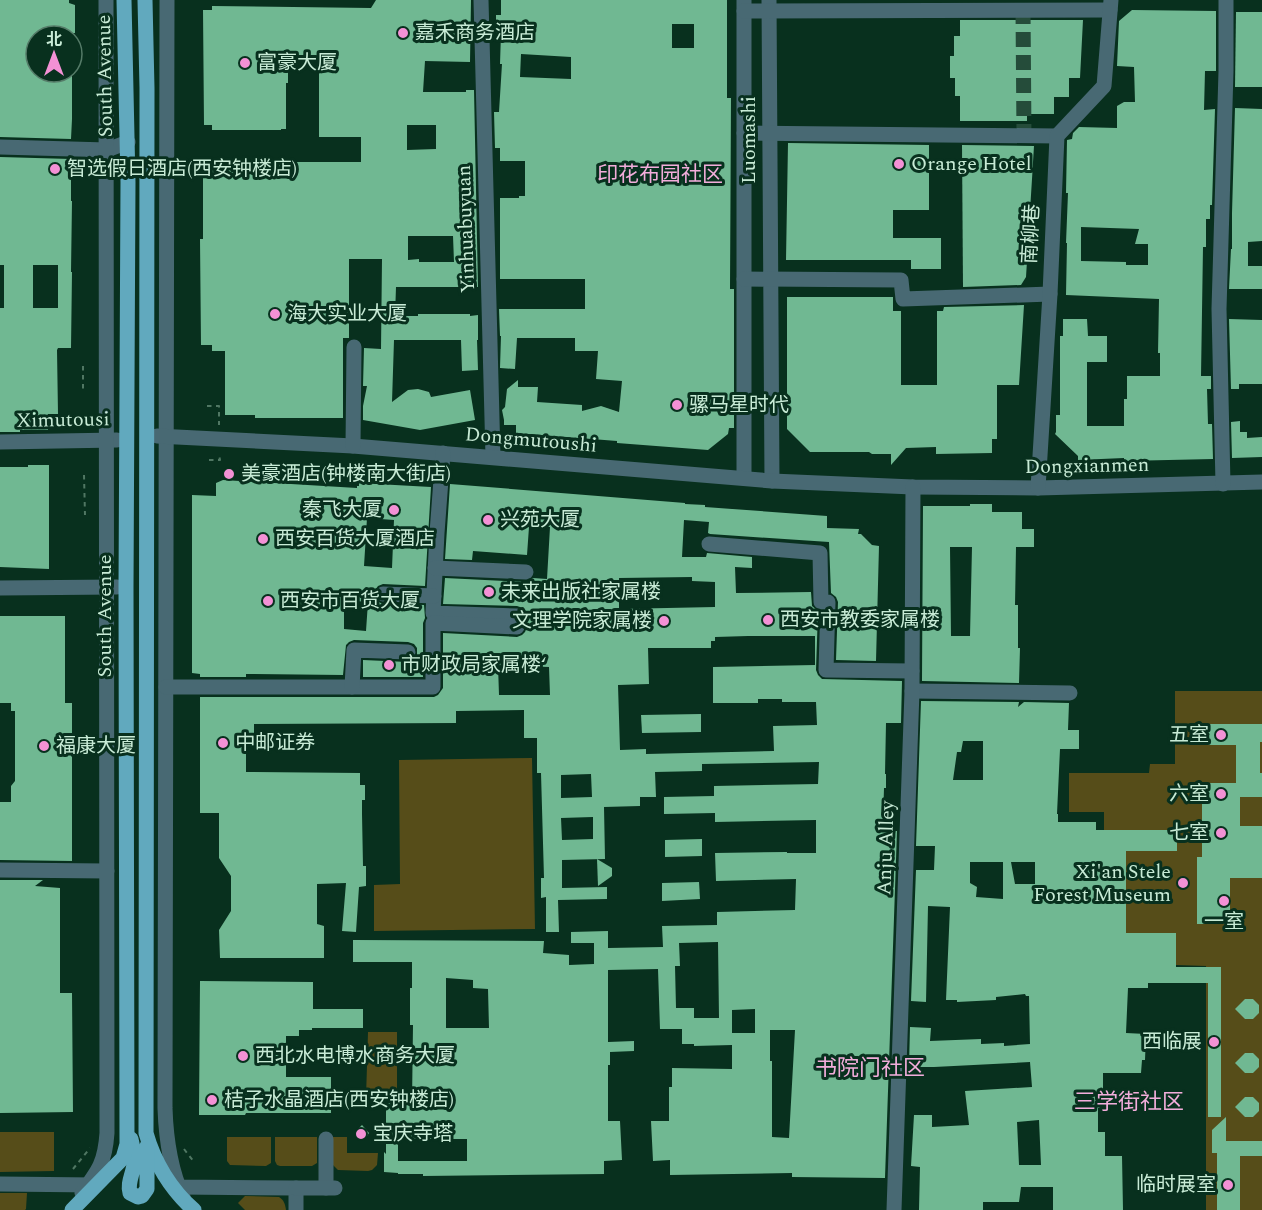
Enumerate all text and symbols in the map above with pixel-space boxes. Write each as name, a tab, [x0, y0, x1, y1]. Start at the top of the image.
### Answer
street label: South Avenue	[89, 14, 121, 138]
place label: 嘉禾商务酒店	[415, 18, 535, 48]
north arrow	[24, 24, 84, 84]
marker: 嘉禾商务酒店	[396, 26, 410, 40]
text: 北	[46, 28, 62, 52]
place label: 富豪大厦	[257, 48, 337, 78]
marker: 富豪大厦	[238, 56, 252, 70]
street label: Luomashi	[734, 96, 764, 184]
place label: Orange Hotel	[911, 149, 1032, 179]
place label: 智选假日酒店(西安钟楼店)	[67, 154, 297, 184]
marker: Orange Hotel	[892, 157, 906, 171]
district label: 印花布园社区	[597, 159, 723, 191]
marker: 智选假日酒店(西安钟楼店)	[48, 162, 62, 176]
street label: Yinhuabuyuan	[449, 164, 483, 294]
street label: 南柳巷	[1014, 203, 1048, 265]
place label: 海大实业大厦	[287, 299, 407, 329]
marker: 海大实业大厦	[268, 307, 282, 321]
place label: 骡马星时代	[689, 390, 789, 420]
marker: 骡马星时代	[670, 398, 684, 412]
street label: Ximutousi	[16, 404, 110, 436]
street label: Dongmutoushi	[464, 419, 598, 461]
street label: Dongxianmen	[1024, 450, 1150, 482]
place label: 美豪酒店(钟楼南大街店)	[241, 459, 451, 489]
marker: 美豪酒店(钟楼南大街店)	[222, 467, 236, 481]
place label: 秦飞大厦	[302, 495, 382, 525]
marker: 秦飞大厦	[387, 503, 401, 517]
place label: 兴苑大厦	[500, 505, 580, 535]
marker: 兴苑大厦	[481, 513, 495, 527]
place label: 西安百货大厦酒店	[275, 524, 435, 554]
marker: 西安百货大厦酒店	[256, 532, 270, 546]
street label: South Avenue	[90, 555, 120, 677]
place label: 未来出版社家属楼	[501, 577, 661, 607]
marker: 未来出版社家属楼	[482, 585, 496, 599]
place label: 西安市百货大厦	[280, 586, 420, 616]
marker: 西安市百货大厦	[261, 594, 275, 608]
place label: 西安市教委家属楼	[780, 605, 940, 635]
place label: 文理学院家属楼	[512, 606, 652, 636]
marker: 西安市教委家属楼	[761, 613, 775, 627]
marker: 文理学院家属楼	[657, 614, 671, 628]
place label: 市财政局家属楼‘	[401, 650, 546, 680]
marker: 市财政局家属楼‘	[382, 658, 396, 672]
place label: 五室	[1169, 720, 1209, 750]
place label: 中邮证券	[235, 728, 315, 758]
marker: 五室	[1214, 728, 1228, 742]
place label: 福康大厦	[56, 731, 136, 761]
marker: 中邮证券	[216, 736, 230, 750]
marker: 福康大厦	[37, 739, 51, 753]
place label: 六室	[1169, 779, 1209, 809]
marker: 六室	[1214, 787, 1228, 801]
street label: Anju Alley	[869, 799, 903, 896]
place label: 七室	[1169, 818, 1209, 848]
marker: 七室	[1214, 826, 1228, 840]
place label: Xi'an Stele Forest Museum	[1033, 857, 1171, 910]
marker: Xi'an Stele Forest Museum	[1176, 876, 1190, 890]
marker: 一室	[1217, 894, 1231, 908]
place label: 一室	[1204, 907, 1244, 937]
place label: 西临展	[1142, 1027, 1202, 1057]
marker: 西临展	[1207, 1035, 1221, 1049]
place label: 西北水电博水商务大厦	[255, 1041, 455, 1071]
marker: 西北水电博水商务大厦	[236, 1049, 250, 1063]
district label: 书院门社区	[815, 1052, 925, 1085]
place label: 桔子水晶酒店(西安钟楼店)	[224, 1085, 454, 1115]
district label: 三学街社区	[1074, 1086, 1184, 1119]
marker: 桔子水晶酒店(西安钟楼店)	[205, 1093, 219, 1107]
place label: 宝庆寺塔	[373, 1119, 453, 1149]
marker: 宝庆寺塔	[354, 1127, 368, 1141]
place label: 临时展室	[1136, 1170, 1216, 1200]
marker: 临时展室	[1221, 1178, 1235, 1192]

